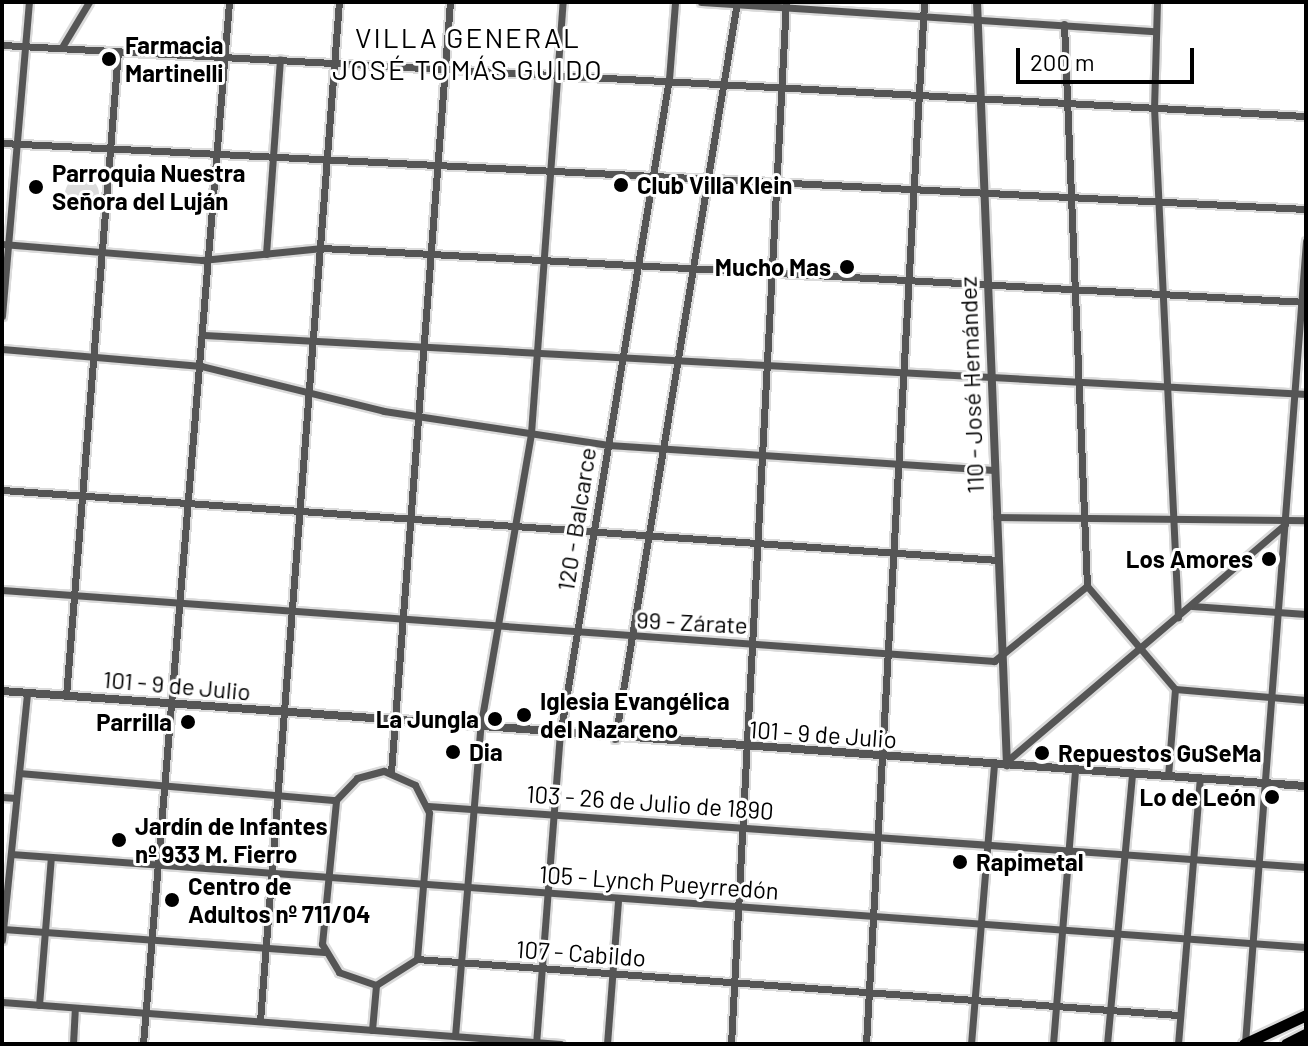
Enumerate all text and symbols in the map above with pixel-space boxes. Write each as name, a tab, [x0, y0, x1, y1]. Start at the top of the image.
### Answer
district label: VILLA GENERAL JOSÉ TOMÁS GUIDO	[332, 20, 604, 86]
place label: Farmacia Martinelli	[125, 31, 224, 87]
scale bar	[1020, 32, 1198, 82]
text: 200 m	[1030, 47, 1095, 76]
marker: Farmacia Martinelli	[100, 50, 118, 68]
place label: Parroquia Nuestra Señora del Luján	[52, 159, 245, 215]
place label: Club Villa Klein	[637, 171, 792, 199]
marker: Club Villa Klein	[612, 176, 630, 194]
marker: Parroquia Nuestra Señora del Luján	[27, 178, 45, 196]
place label: Mucho Mas	[715, 253, 831, 281]
marker: Mucho Mas	[838, 258, 856, 276]
street label: 110 - José Hernández	[953, 276, 989, 494]
street label: 120 - Balcarce	[550, 445, 602, 593]
place label: Los Amores	[1126, 545, 1253, 573]
marker: Los Amores	[1260, 550, 1278, 568]
street label: 99 - Zárate	[636, 605, 748, 639]
street label: 101 - 9 de Julio	[102, 664, 252, 706]
place label: Iglesia Evangélica del Nazareno	[540, 687, 730, 743]
place label: La Jungla	[376, 705, 479, 733]
marker: Iglesia Evangélica del Nazareno	[515, 706, 533, 724]
place label: Parrilla	[96, 708, 172, 736]
marker: La Jungla	[486, 710, 504, 728]
marker: Parrilla	[179, 713, 197, 731]
street label: 101 - 9 de Julio	[748, 714, 898, 754]
place label: Dia	[469, 738, 503, 766]
place label: Repuestos GuSeMa	[1058, 739, 1261, 767]
marker: Dia	[444, 743, 462, 761]
marker: Repuestos GuSeMa	[1033, 744, 1051, 762]
street label: 103 - 26 de Julio de 1890	[525, 779, 775, 825]
place label: Lo de León	[1139, 783, 1256, 811]
marker: Lo de León	[1263, 788, 1281, 806]
place label: Jardín de Infantes nº 933 M. Fierro	[135, 812, 328, 868]
marker: Jardín de Infantes nº 933 M. Fierro	[110, 831, 128, 849]
place label: Rapimetal	[976, 848, 1084, 876]
marker: Rapimetal	[951, 853, 969, 871]
street label: 105 - Lynch Pueyrredón	[538, 859, 780, 905]
place label: Centro de Adultos nº 711/04	[188, 872, 371, 928]
marker: Centro de Adultos nº 711/04	[163, 891, 181, 909]
street label: 107 - Cabildo	[515, 934, 647, 972]

